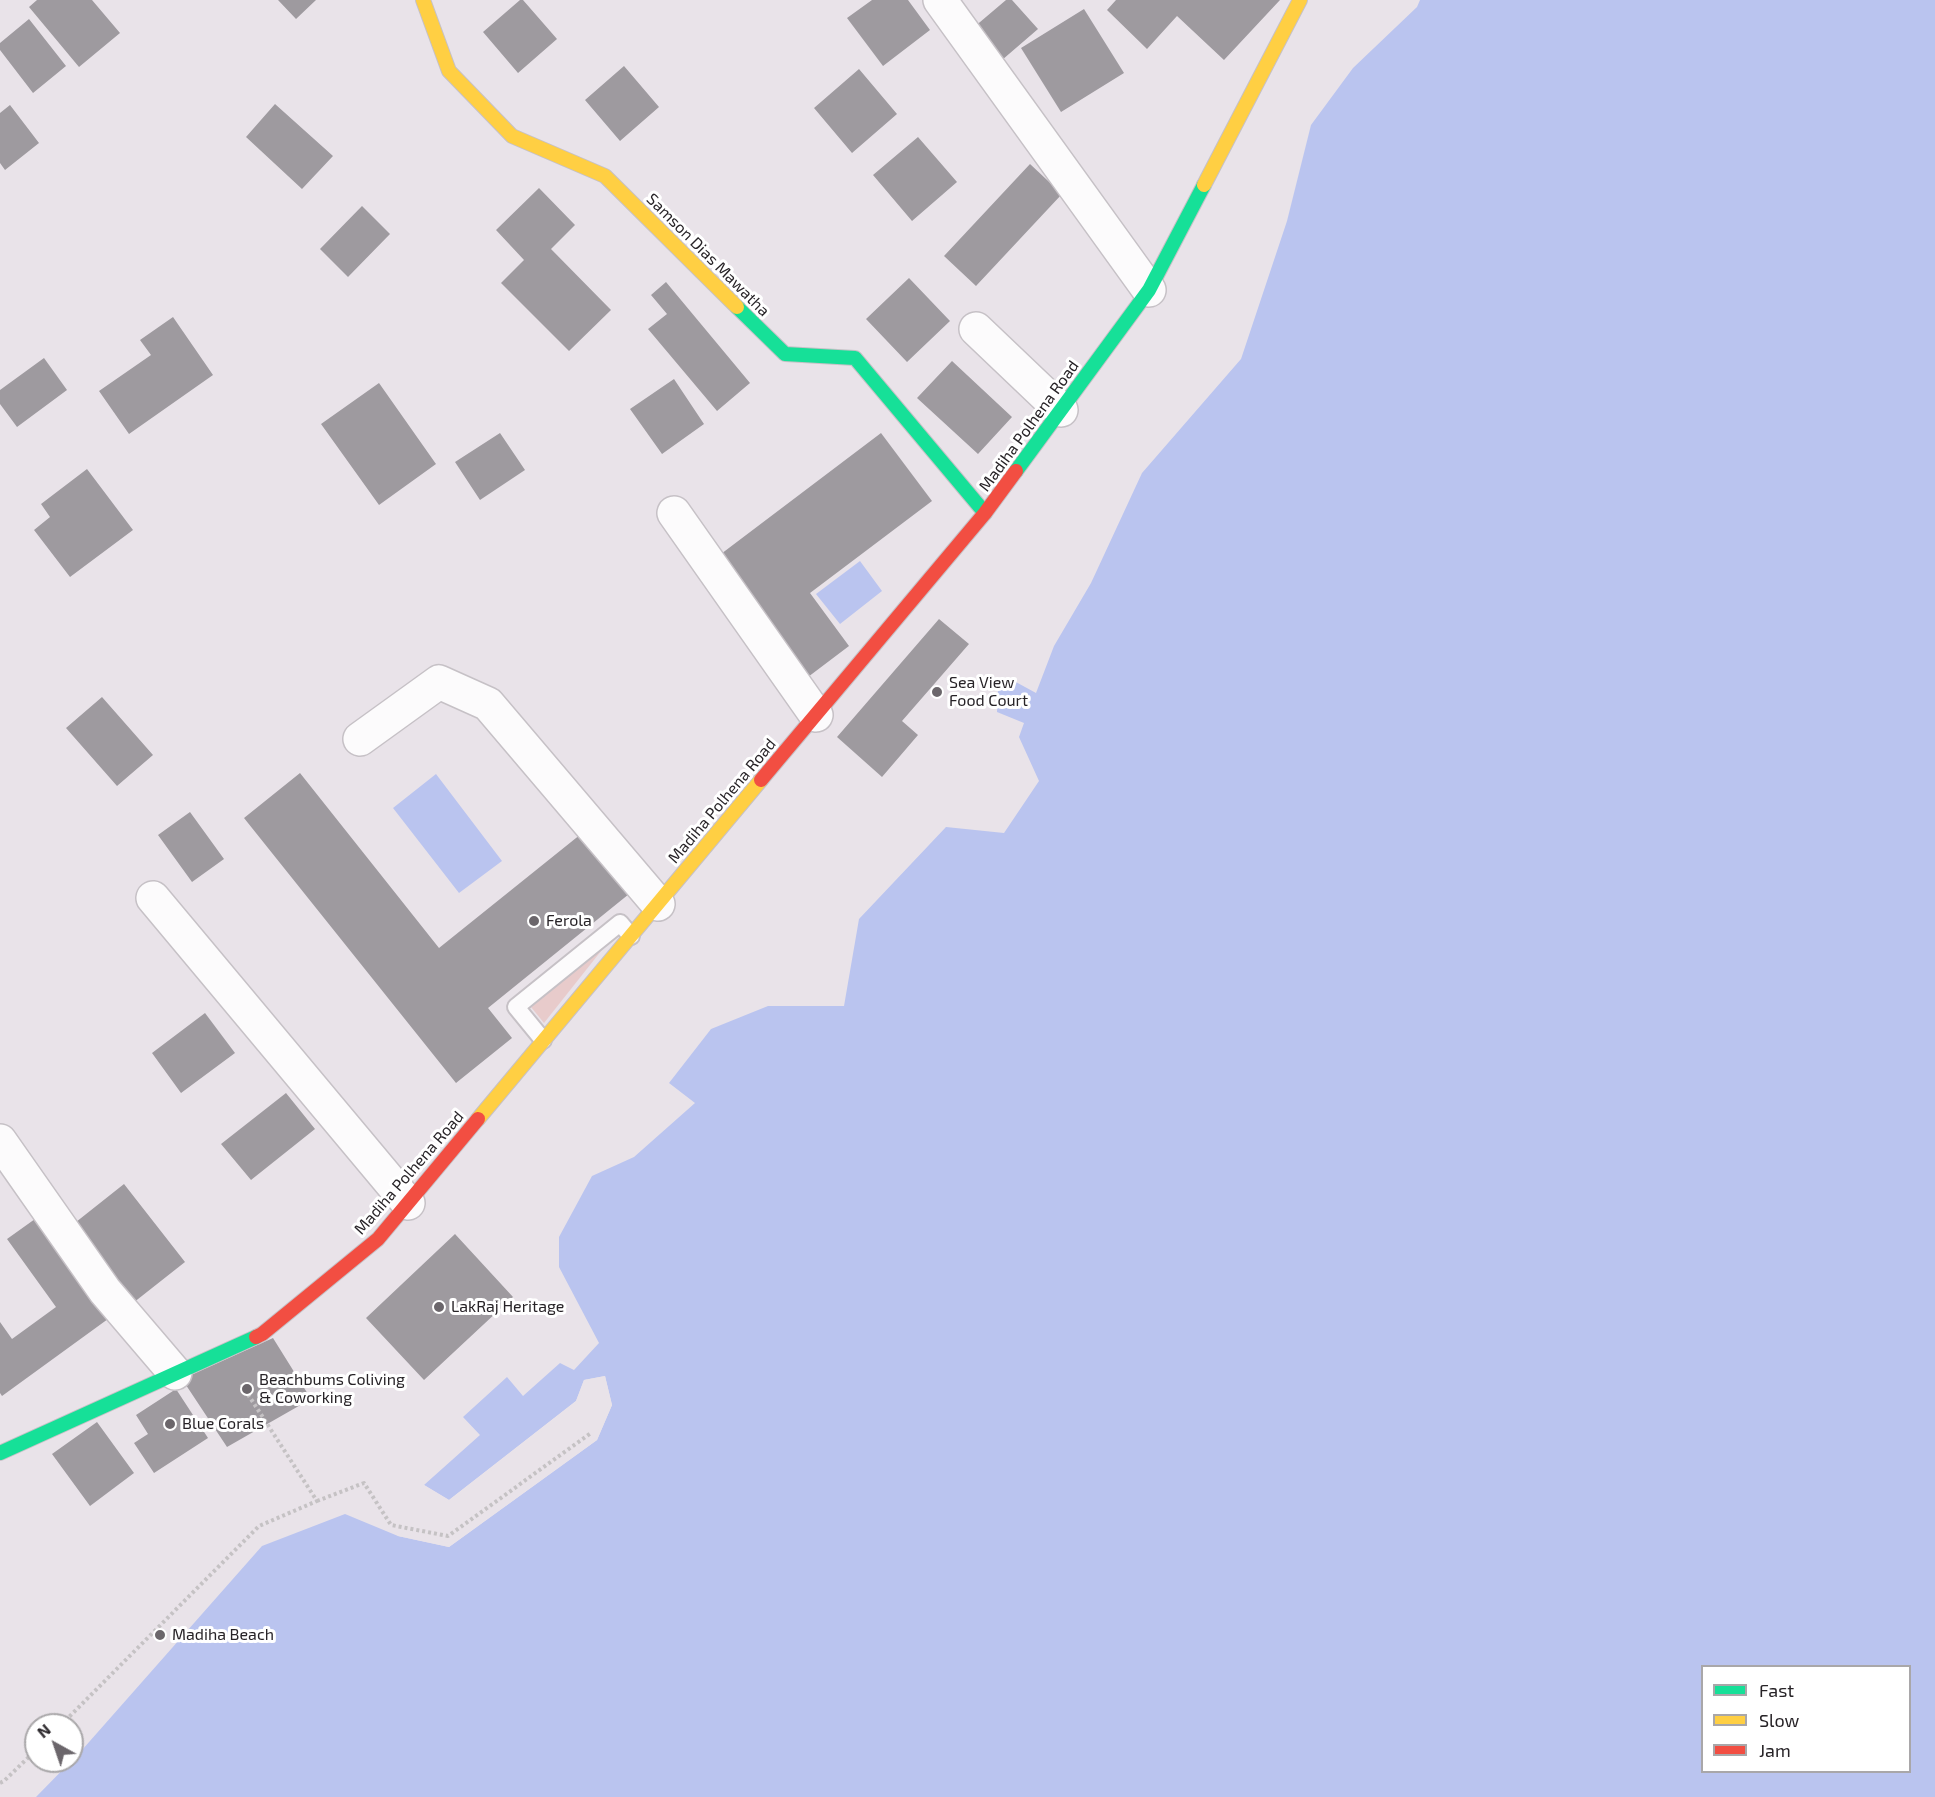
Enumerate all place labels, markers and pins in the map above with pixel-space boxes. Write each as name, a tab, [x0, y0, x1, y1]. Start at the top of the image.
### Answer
place label: Sea View Food Court	[949, 673, 1028, 711]
marker: Sea View Food Court	[930, 685, 944, 699]
place label: Ferola	[546, 911, 592, 931]
marker: Ferola	[527, 914, 541, 928]
place label: LakRaj Heritage	[451, 1297, 564, 1317]
marker: LakRaj Heritage	[432, 1300, 446, 1314]
place label: Beachbums Coliving & Coworking	[259, 1370, 405, 1408]
marker: Beachbums Coliving & Coworking	[240, 1382, 254, 1396]
place label: Blue Corals	[182, 1414, 264, 1434]
marker: Blue Corals	[163, 1417, 177, 1431]
place label: Madiha Beach	[172, 1625, 274, 1645]
marker: Madiha Beach	[153, 1628, 167, 1642]

